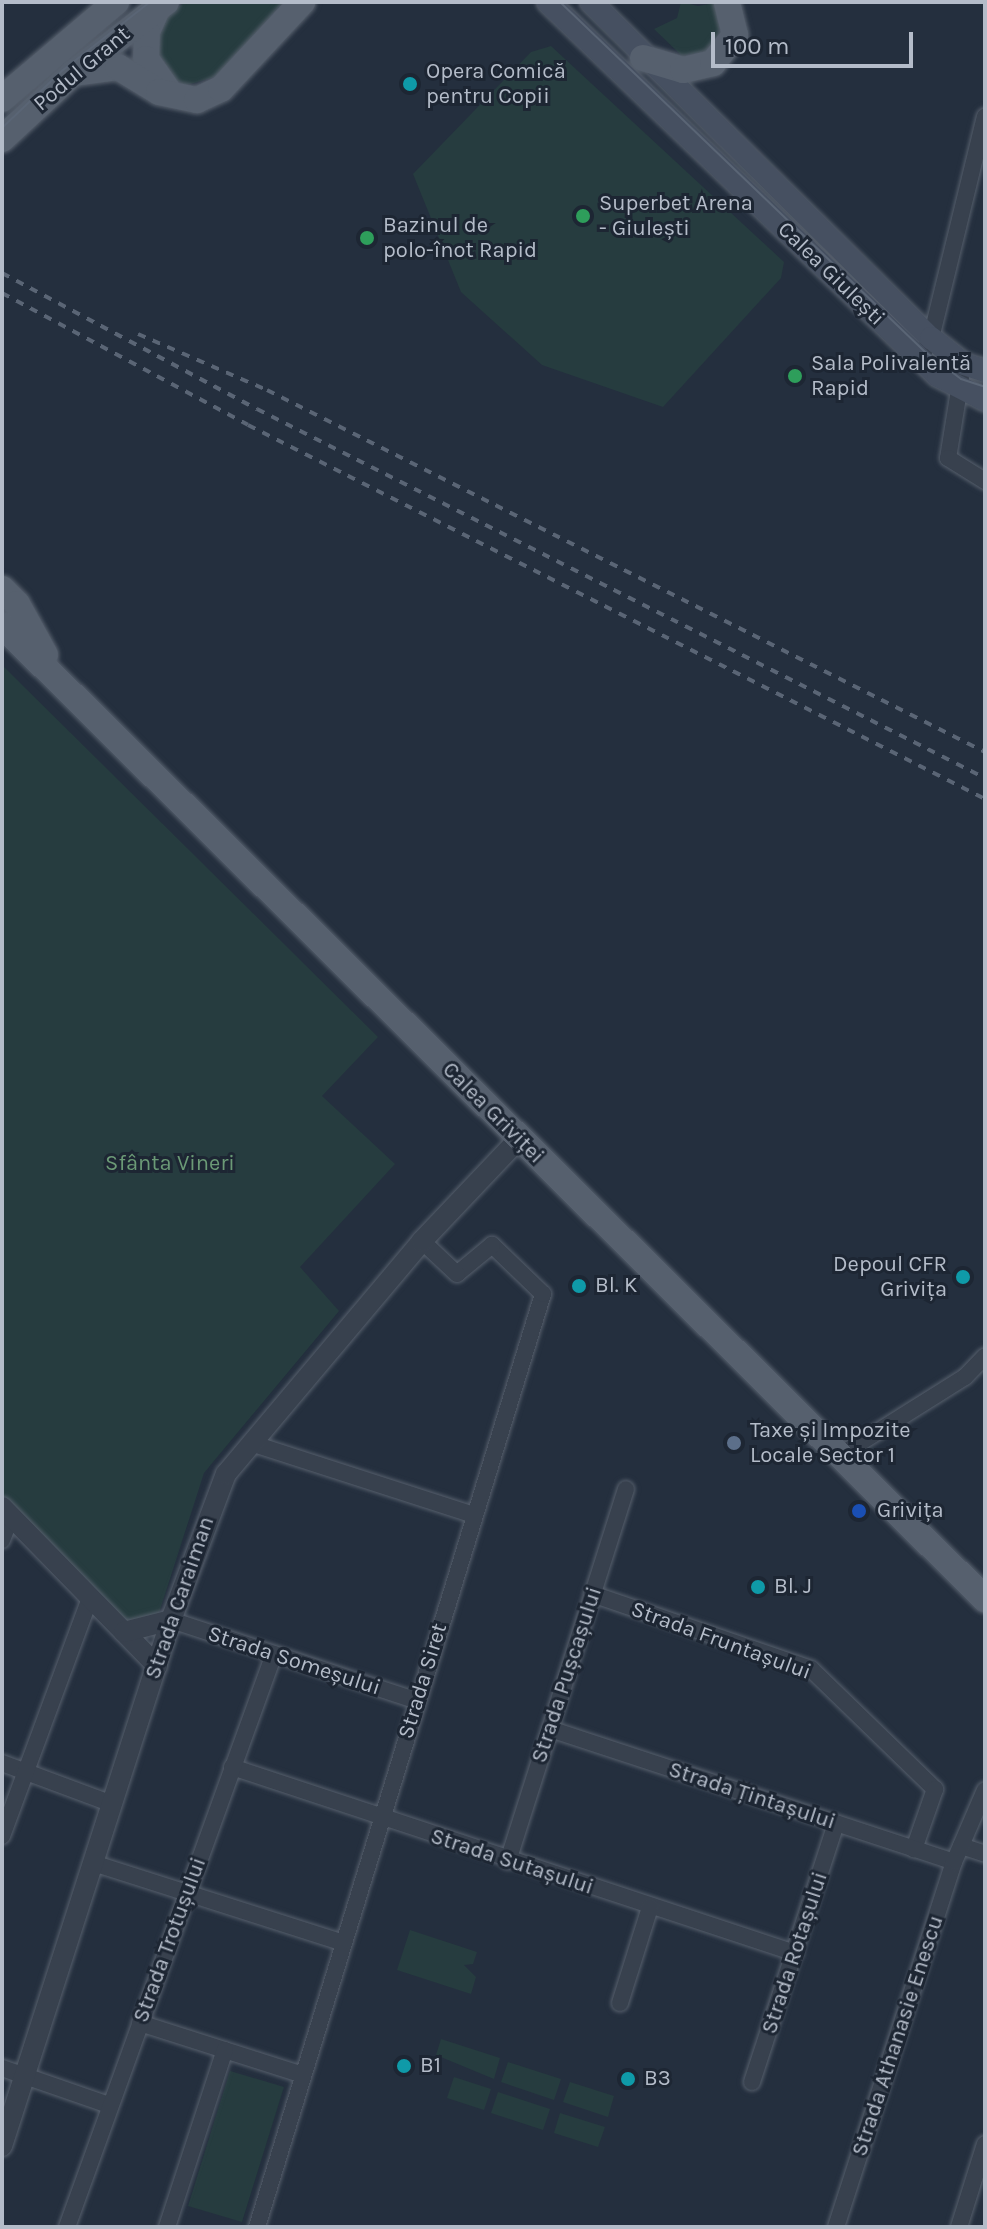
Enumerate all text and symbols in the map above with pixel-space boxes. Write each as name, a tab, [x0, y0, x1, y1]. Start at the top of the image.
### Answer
scale bar	[715, 16, 917, 66]
street label: Podul Grant	[28, 21, 136, 117]
text: 100 m	[725, 32, 790, 60]
place label: Opera Comică pentru Copii	[426, 58, 566, 110]
marker: Opera Comică pentru Copii	[401, 75, 419, 93]
place label: Superbet Arena - Giulești	[599, 190, 753, 242]
marker: Superbet Arena - Giulești	[574, 207, 592, 225]
place label: Bazinul de polo-înot Rapid	[383, 212, 537, 264]
street label: Calea Giulești	[772, 216, 890, 332]
marker: Bazinul de polo-înot Rapid	[358, 229, 376, 247]
place label: Sala Polivalentă Rapid	[811, 350, 971, 402]
marker: Sala Polivalentă Rapid	[786, 367, 804, 385]
street label: Calea Griviței	[437, 1057, 549, 1169]
park label: Sfânta Vineri	[105, 1151, 235, 1177]
place label: Depoul CFR Grivița	[833, 1251, 947, 1302]
marker: Depoul CFR Grivița	[954, 1268, 972, 1286]
place label: Bl. K	[595, 1273, 637, 1299]
marker: Bl. K	[570, 1277, 588, 1295]
place label: Taxe și Impozite Locale Sector 1	[750, 1417, 911, 1468]
marker: Taxe și Impozite Locale Sector 1	[725, 1434, 743, 1452]
place label: Grivița	[877, 1498, 944, 1524]
marker: Grivița	[848, 1500, 870, 1522]
street label: Strada Caraiman	[140, 1513, 220, 1683]
place label: Bl. J	[774, 1574, 812, 1600]
marker: Bl. J	[749, 1578, 767, 1596]
street label: Strada Pușcașului	[526, 1584, 608, 1766]
street label: Strada Fruntașului	[628, 1596, 814, 1686]
street label: Strada Siret	[393, 1620, 453, 1742]
street label: Strada Someșului	[204, 1621, 384, 1701]
street label: Strada Țintașului	[665, 1757, 839, 1835]
street label: Strada Sutașului	[427, 1823, 597, 1901]
street label: Strada Trotușului	[128, 1854, 212, 2026]
street label: Strada Rotașului	[756, 1869, 834, 2037]
street label: Strada Athanasie Enescu	[847, 1912, 949, 2160]
place label: B1	[420, 2053, 441, 2079]
marker: B1	[395, 2057, 413, 2075]
place label: B3	[644, 2066, 671, 2092]
marker: B3	[619, 2070, 637, 2088]

